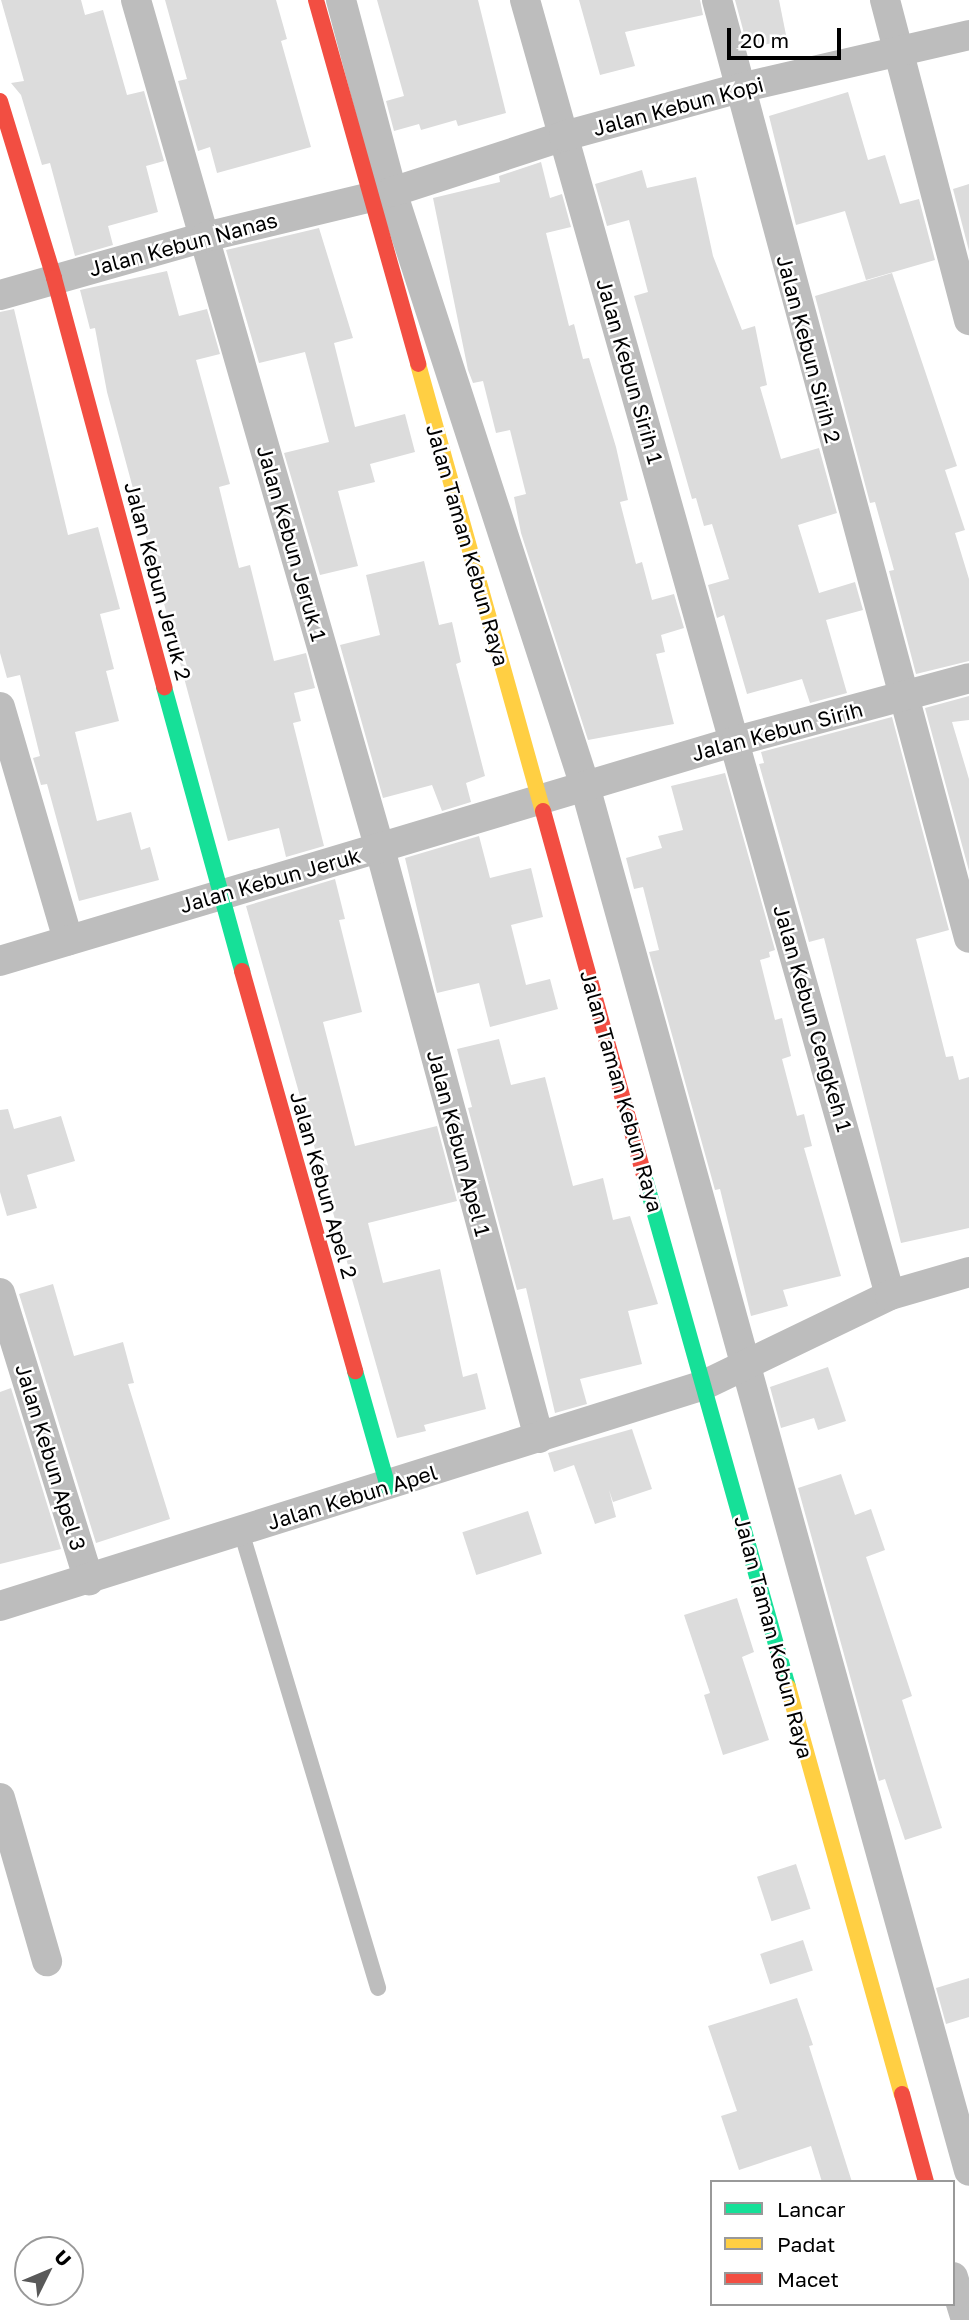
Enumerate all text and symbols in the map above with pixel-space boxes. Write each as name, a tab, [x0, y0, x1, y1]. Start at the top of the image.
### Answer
scale bar	[731, 14, 845, 58]
text: 20 m	[740, 27, 789, 53]
street label: Jalan Kebun Kopi	[590, 71, 766, 141]
street label: Jalan Kebun Nanas	[86, 207, 280, 281]
street label: Jalan Kebun Sirih 2	[772, 252, 846, 446]
street label: Jalan Kebun Sirih 1	[591, 275, 669, 467]
street label: Jalan Taman Kebun Raya	[421, 421, 515, 669]
street label: Jalan Kebun Jeruk 1	[252, 442, 332, 644]
street label: Jalan Kebun Jeruk 2	[119, 479, 197, 683]
street label: Jalan Kebun Sirih	[689, 696, 865, 766]
street label: Jalan Kebun Jeruk	[177, 842, 363, 918]
street label: Jalan Kebun Cengkeh 1	[769, 902, 857, 1134]
street label: Jalan Taman Kebun Raya	[575, 967, 669, 1215]
street label: Jalan Kebun Apel 1	[422, 1047, 496, 1239]
street label: Jalan Kebun Apel 2	[285, 1088, 363, 1282]
street label: Jalan Kebun Apel 3	[11, 1361, 91, 1553]
street label: Jalan Kebun Apel	[264, 1459, 440, 1535]
street label: Jalan Taman Kebun Raya	[729, 1513, 819, 1761]
legend	[710, 2180, 955, 2306]
text: Lancar	[777, 2196, 845, 2222]
text: Padat	[777, 2231, 835, 2257]
north arrow	[14, 2236, 84, 2306]
text: U	[50, 2245, 76, 2271]
text: Macet	[777, 2266, 839, 2292]

